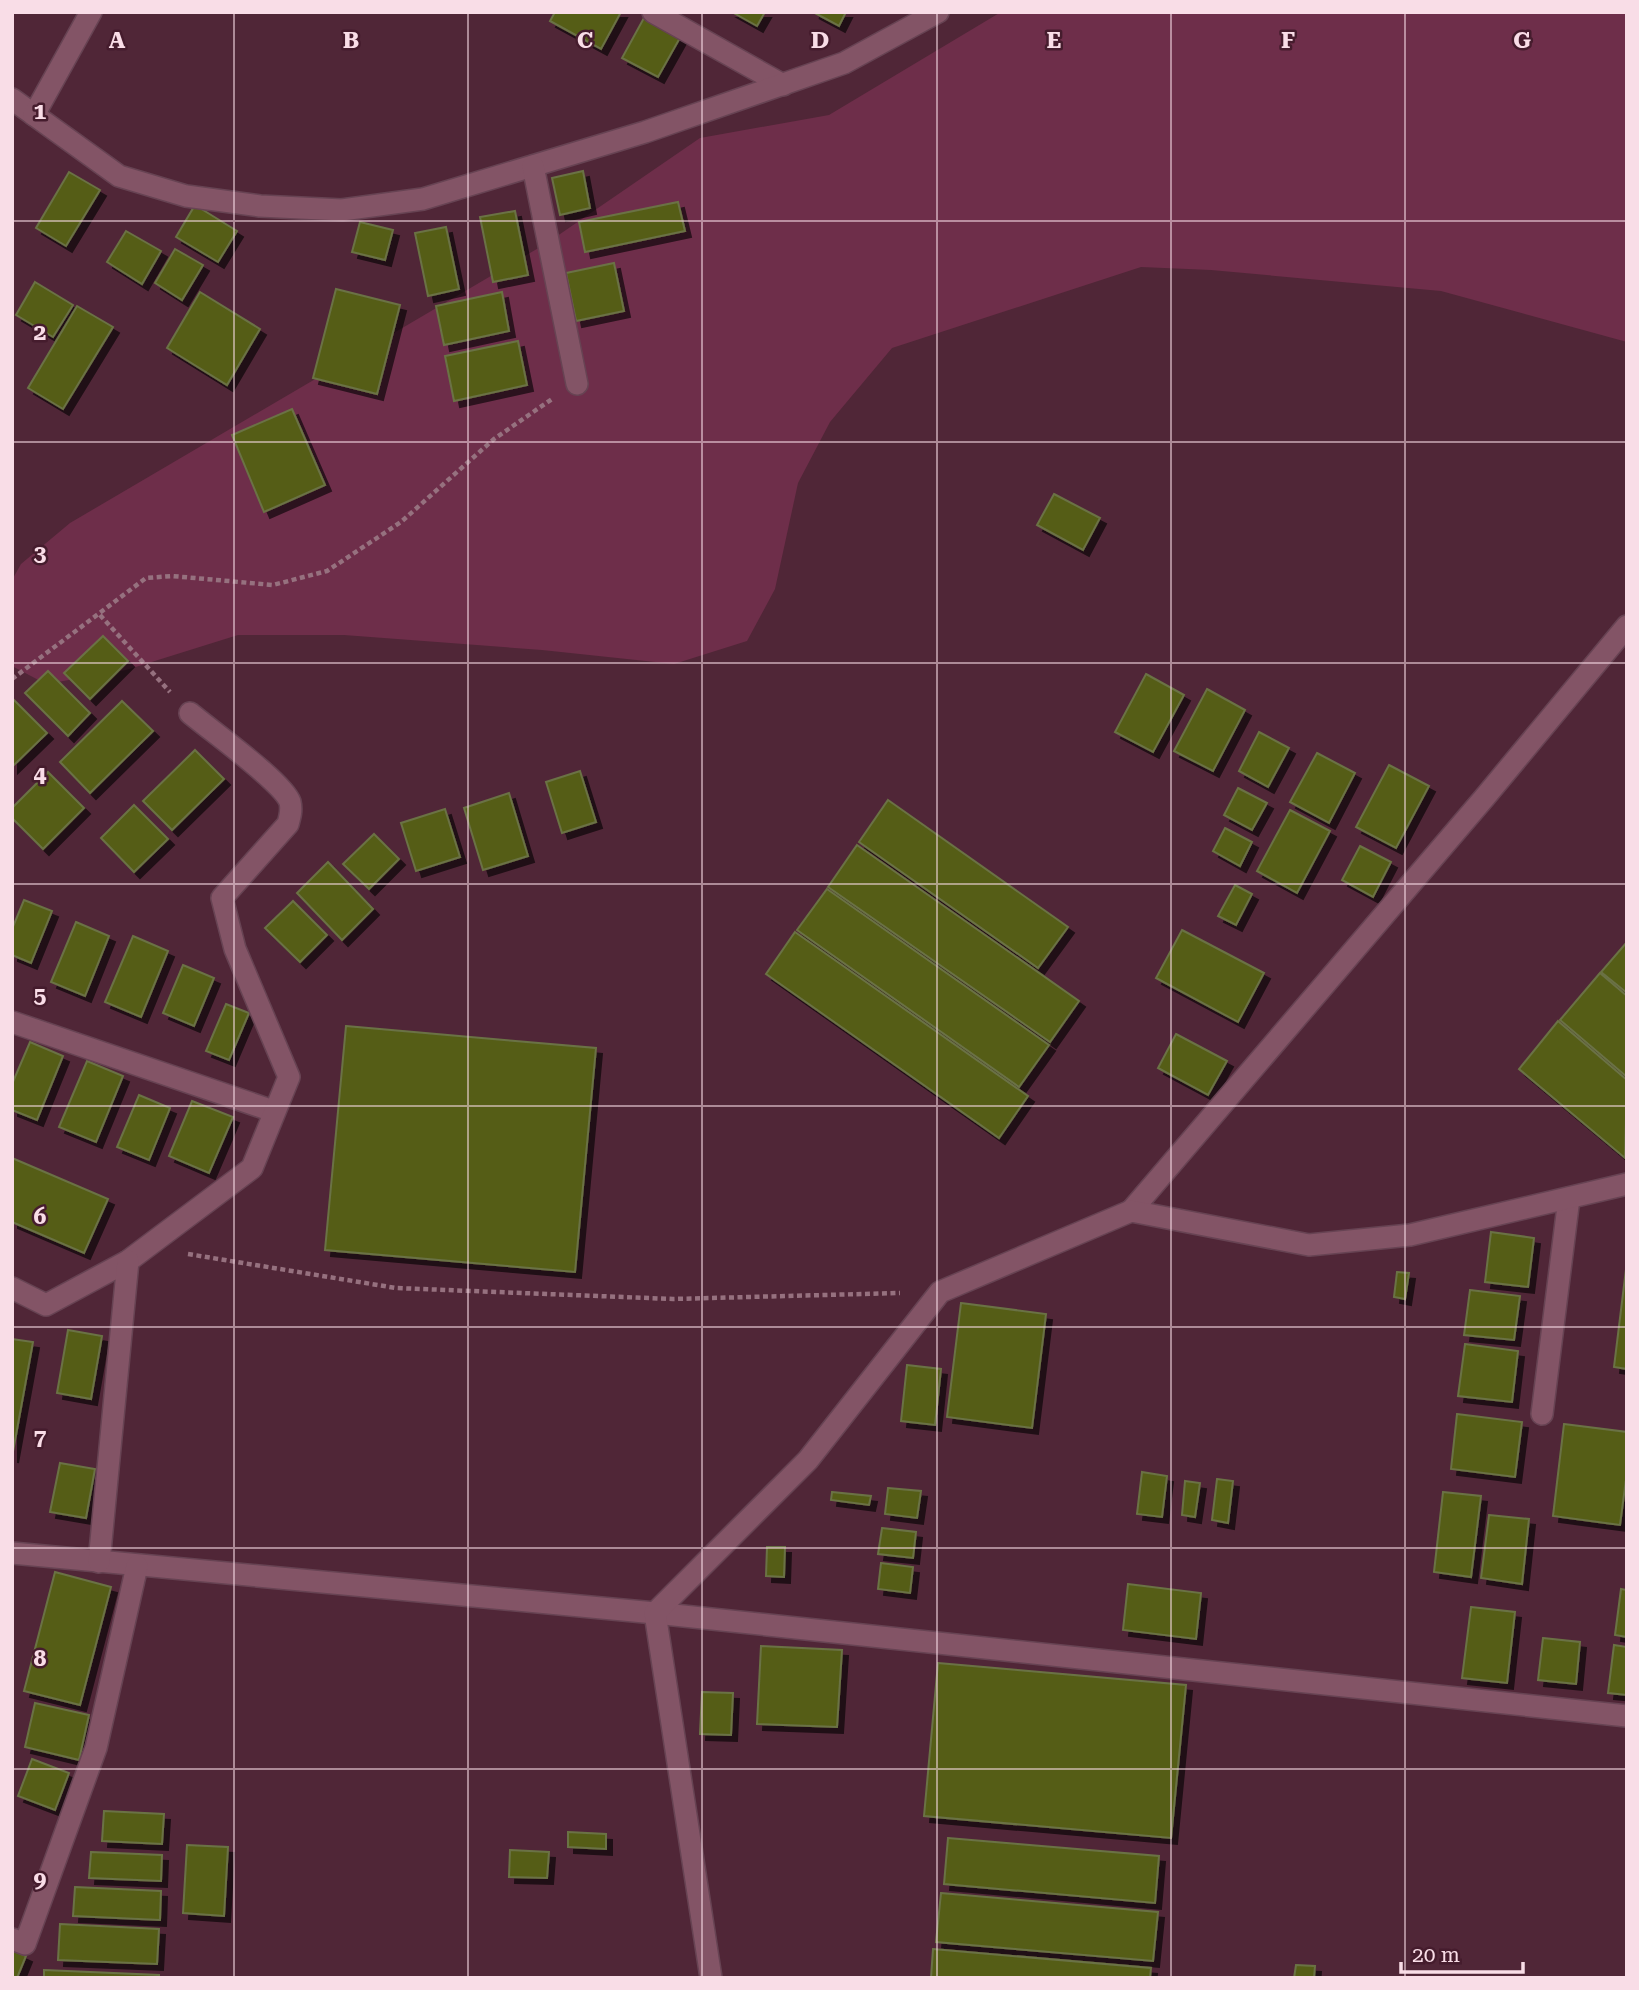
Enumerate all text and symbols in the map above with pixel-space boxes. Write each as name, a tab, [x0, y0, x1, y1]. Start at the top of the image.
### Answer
text: A	[109, 27, 126, 54]
text: B	[343, 27, 359, 54]
text: C	[577, 27, 593, 54]
text: D	[811, 27, 829, 54]
text: E	[1047, 27, 1061, 54]
text: F	[1281, 27, 1295, 54]
text: G	[1513, 27, 1531, 54]
text: 1	[34, 98, 47, 125]
text: 2	[34, 319, 46, 346]
text: 3	[34, 540, 47, 567]
text: 4	[34, 761, 47, 788]
text: 5	[34, 982, 47, 1009]
text: 6	[34, 1203, 47, 1230]
text: 7	[34, 1424, 47, 1451]
text: 8	[34, 1645, 47, 1672]
text: 9	[34, 1866, 47, 1893]
scale bar	[1401, 1930, 1524, 1974]
text: 20 m	[1412, 1943, 1460, 1967]

